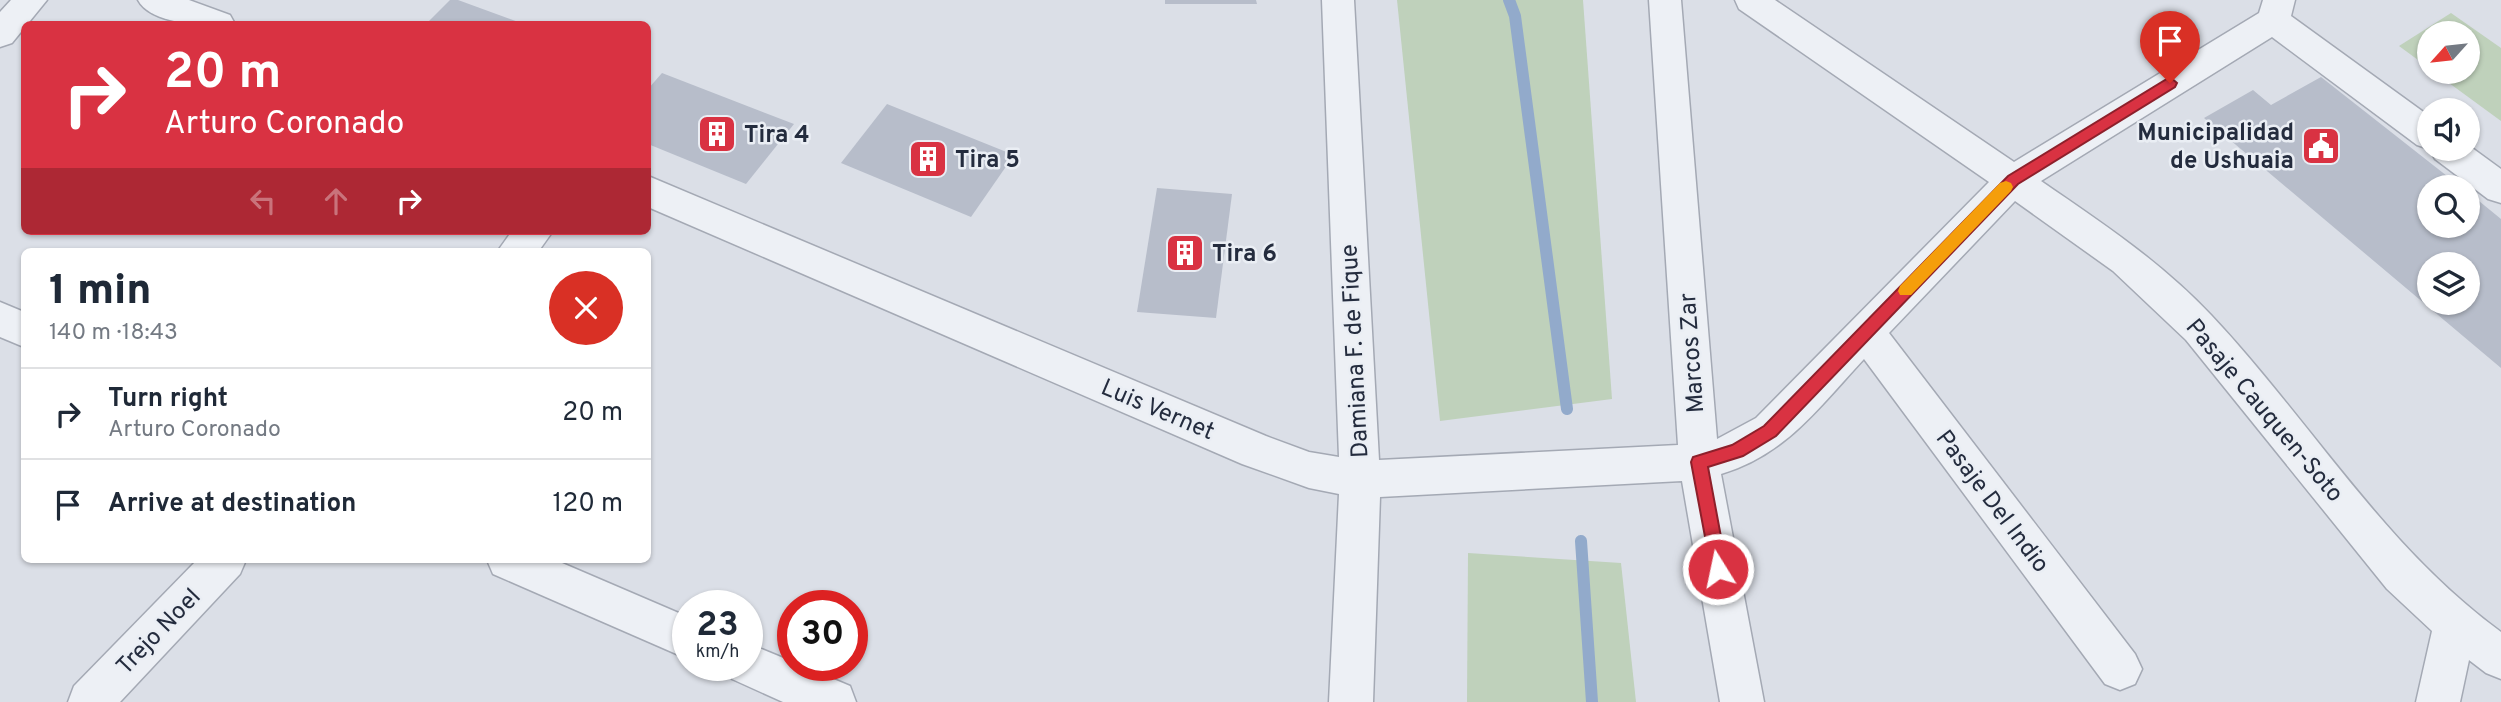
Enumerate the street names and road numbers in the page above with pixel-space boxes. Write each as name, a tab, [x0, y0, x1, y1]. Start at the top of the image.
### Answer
street label: Damiana F. de Fique	[1335, 243, 1377, 459]
street label: Marcos Zar	[1674, 292, 1712, 414]
street label: Pasaje Cauquen-Soto	[2178, 314, 2349, 509]
street label: Luis Vernet	[1096, 374, 1218, 448]
street label: Pasaje Del Indio	[1928, 425, 2055, 579]
street label: Trejo Noel	[111, 583, 208, 682]

